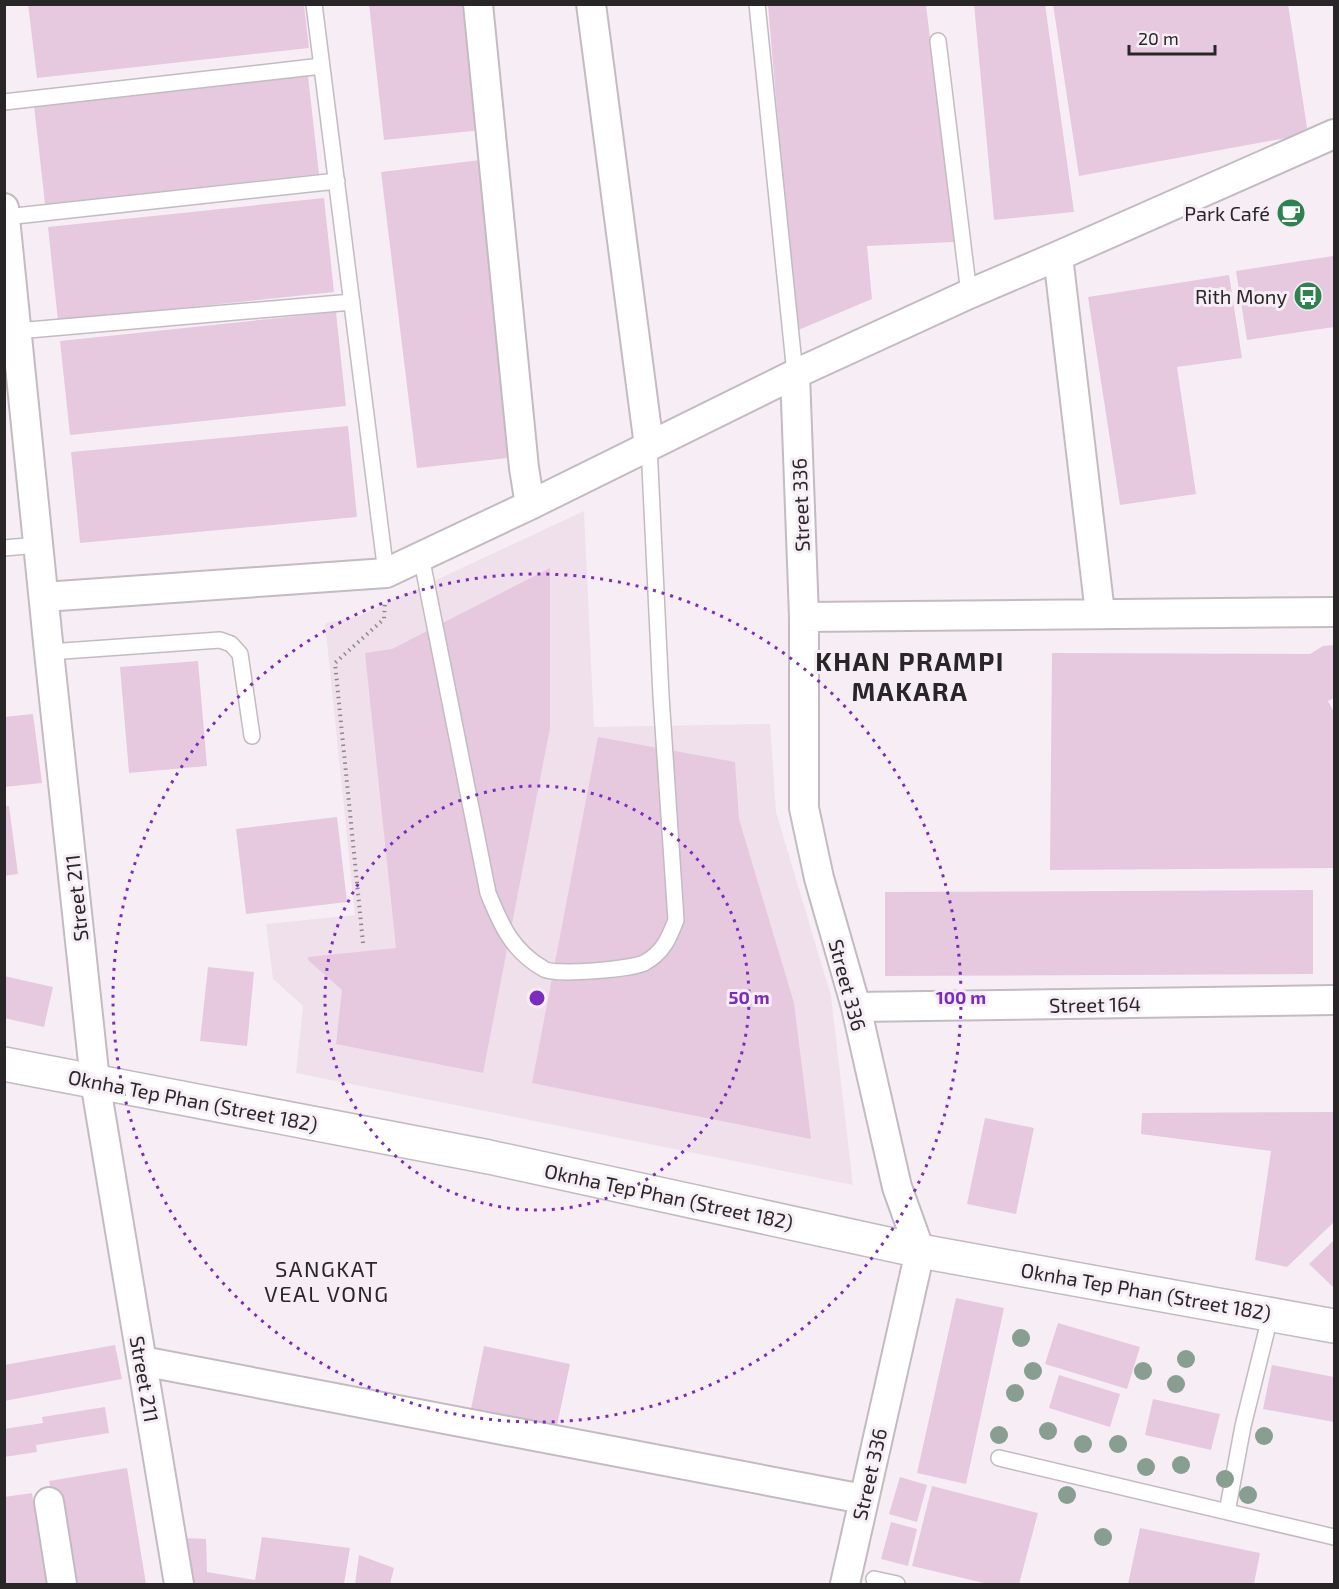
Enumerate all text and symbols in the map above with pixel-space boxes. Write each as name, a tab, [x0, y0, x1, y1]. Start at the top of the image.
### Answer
scale bar	[1129, 18, 1214, 56]
text: 20 m	[1138, 27, 1179, 49]
cafe icon: Park Café	[1275, 197, 1307, 229]
place label: Park Café	[1184, 201, 1270, 225]
bus stop icon: Rith Mony	[1292, 280, 1324, 312]
place label: Rith Mony	[1195, 284, 1287, 308]
street label: Street 336	[786, 458, 814, 552]
district label: KHAN PRAMPI MAKARA	[815, 645, 1005, 706]
street label: Street 211	[60, 853, 92, 943]
street label: Street 336	[824, 937, 872, 1033]
text: 50 m	[728, 986, 770, 1008]
text: 100 m	[936, 986, 986, 1008]
centre of rings	[527, 988, 547, 1008]
street label: Street 164	[1049, 991, 1141, 1017]
street label: Oknha Tep Phan (Street 182)	[66, 1064, 320, 1136]
street label: Oknha Tep Phan (Street 182)	[542, 1158, 796, 1234]
district label: SANGKAT VEAL VONG	[264, 1255, 390, 1306]
street label: Oknha Tep Phan (Street 182)	[1019, 1257, 1273, 1325]
street label: Street 211	[126, 1334, 164, 1424]
street label: Street 336	[847, 1426, 891, 1522]

